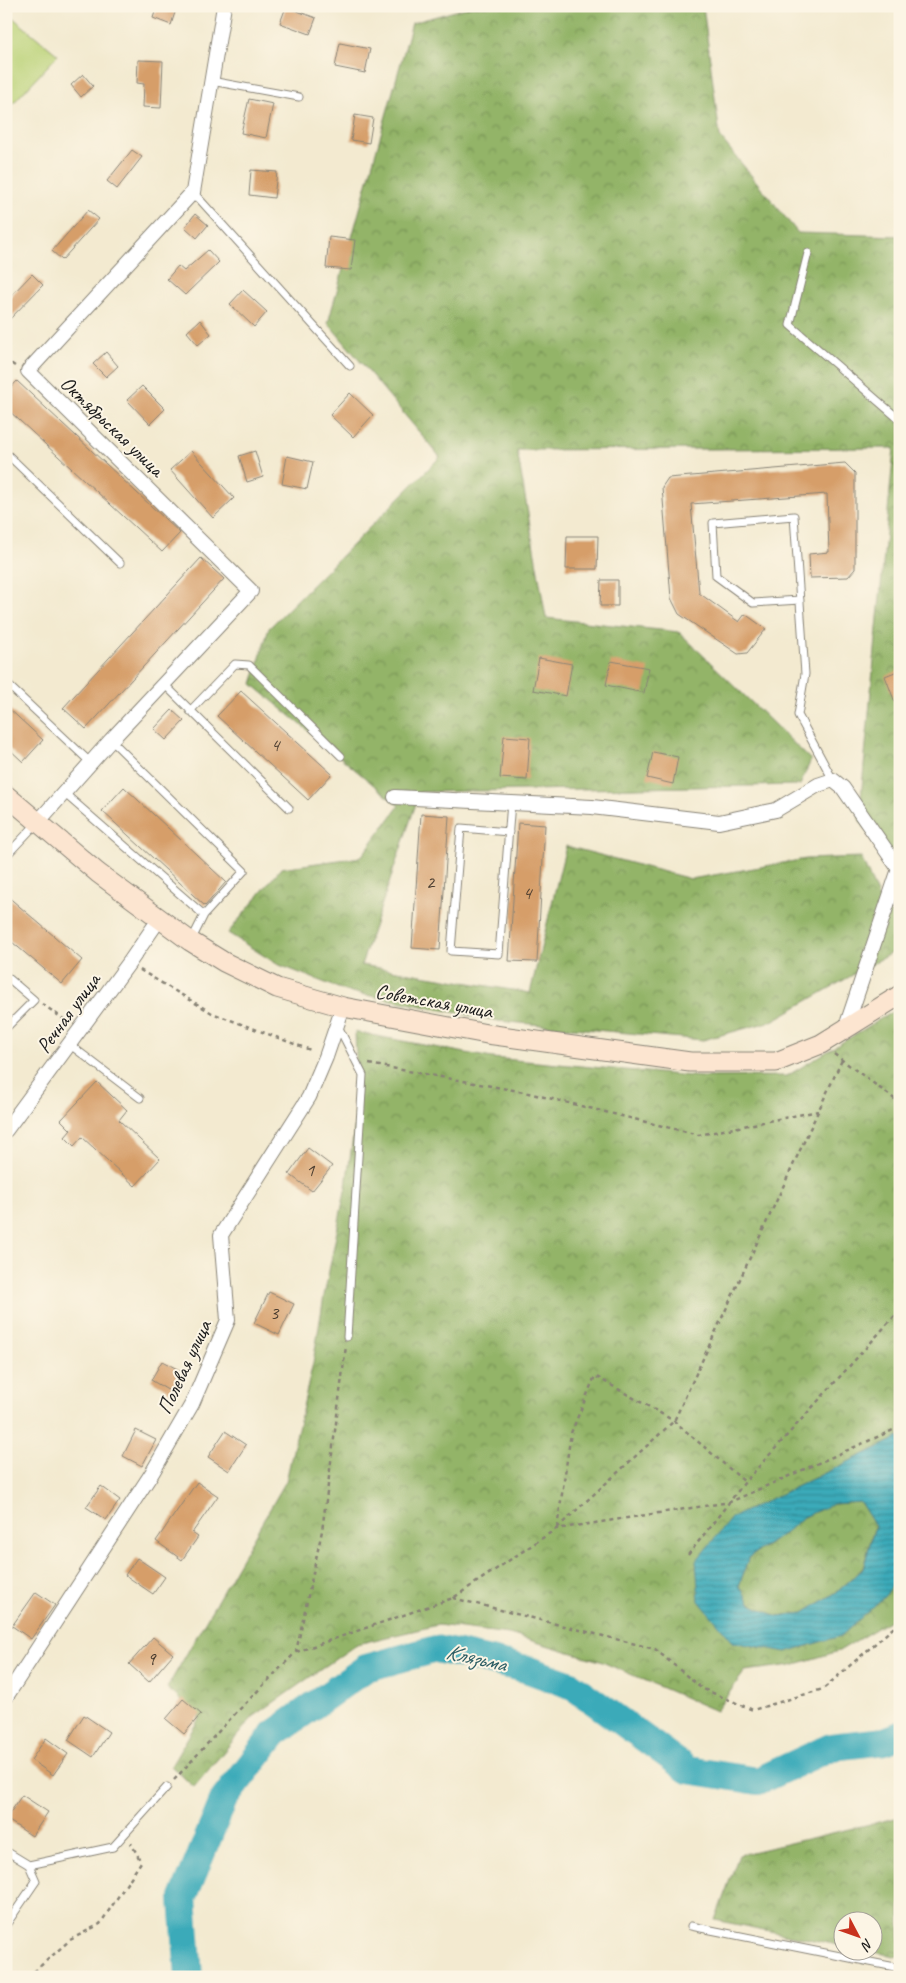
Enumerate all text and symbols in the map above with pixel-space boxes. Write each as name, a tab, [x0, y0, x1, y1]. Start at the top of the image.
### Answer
street label: Октябрьская улица	[55, 370, 171, 484]
house number: 4	[271, 733, 282, 757]
house number: 2	[426, 870, 436, 894]
house number: 4	[523, 881, 534, 905]
street label: Речная улица	[30, 966, 107, 1058]
street label: Советская улица	[373, 978, 496, 1024]
house number: 1	[306, 1158, 316, 1182]
house number: 3	[270, 1301, 280, 1325]
street label: Полевая улица	[151, 1314, 218, 1418]
water label: Клязьма	[444, 1638, 511, 1679]
house number: 9	[147, 1647, 157, 1671]
north arrow	[834, 1910, 884, 1960]
text: N	[857, 1935, 877, 1955]

